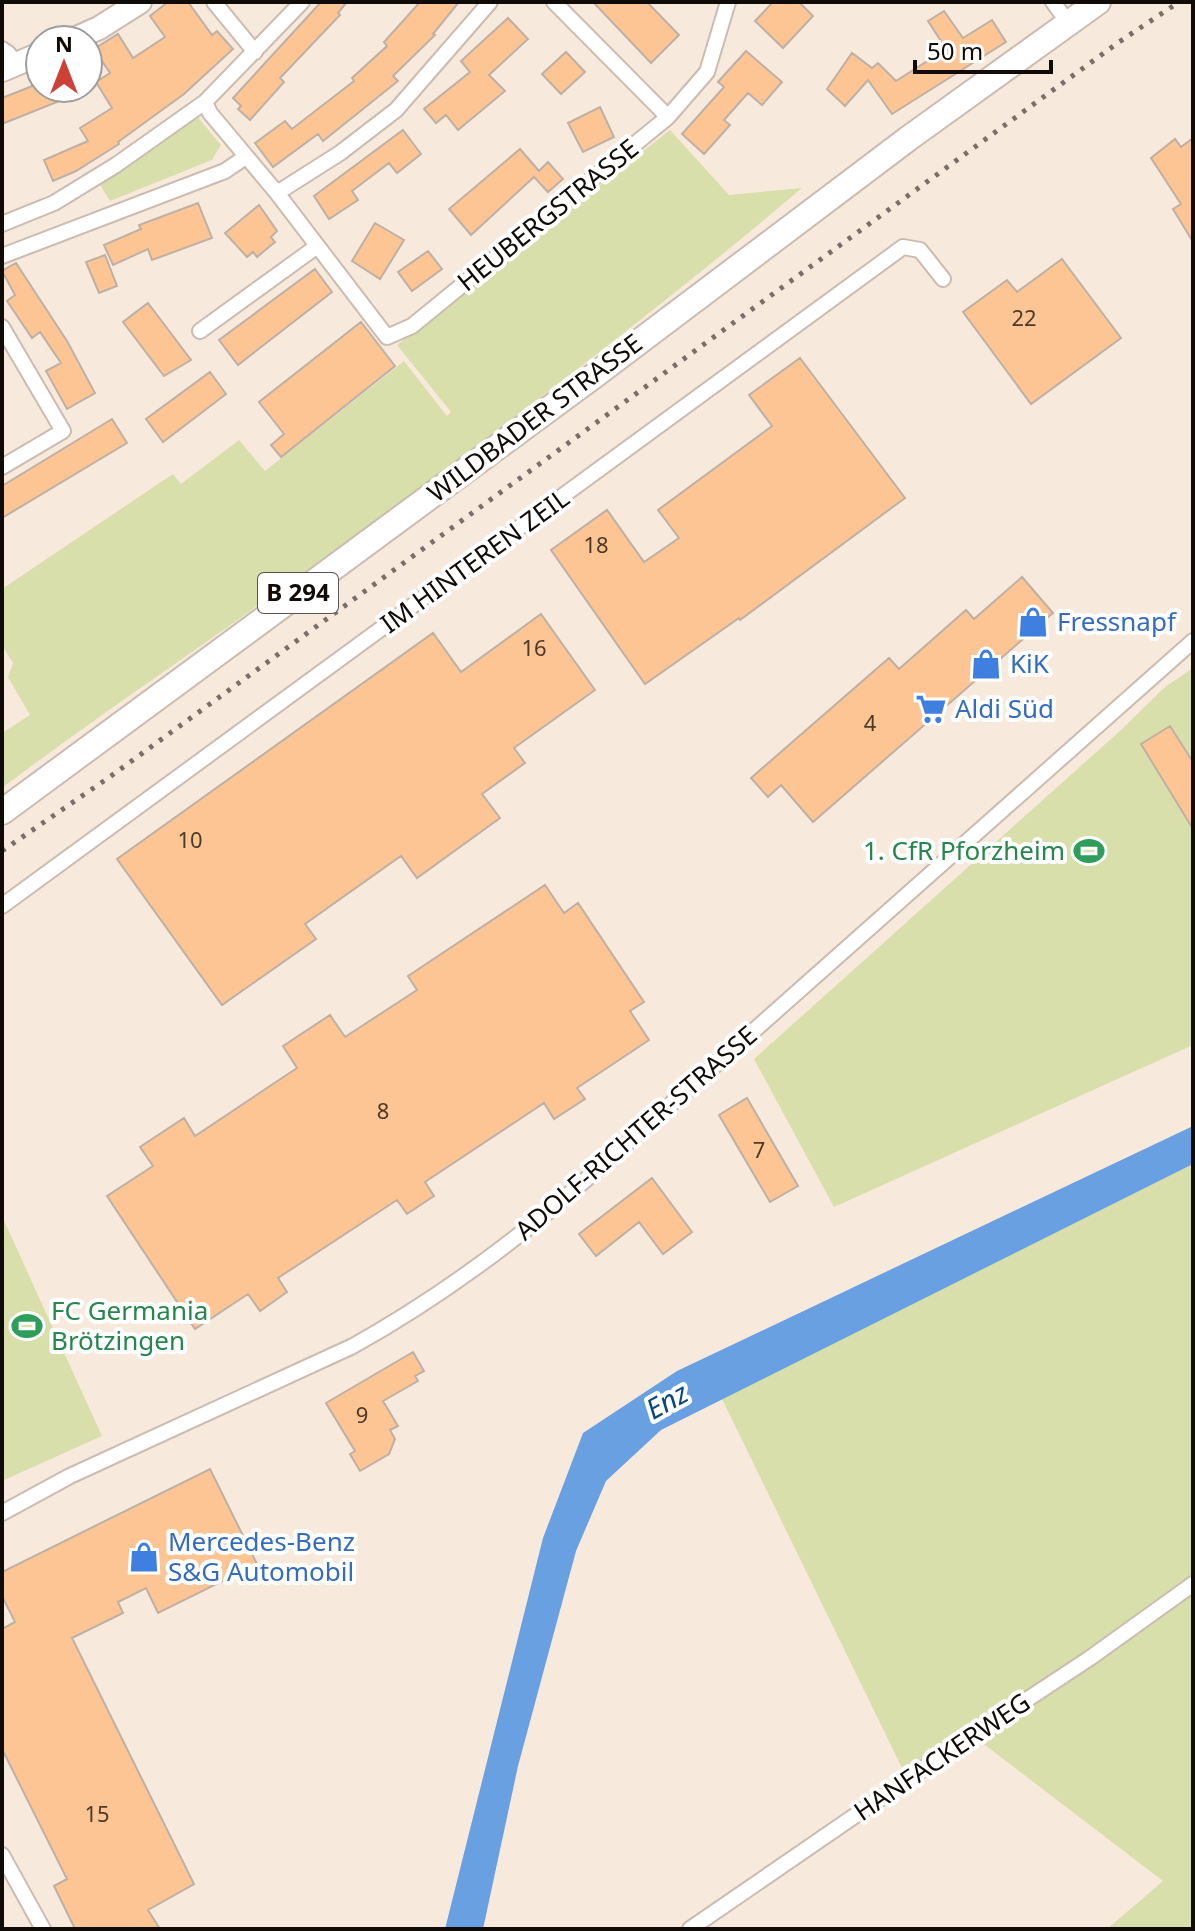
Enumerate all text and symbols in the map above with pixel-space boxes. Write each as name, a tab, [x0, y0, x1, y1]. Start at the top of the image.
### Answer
north arrow	[24, 24, 104, 104]
scale bar	[915, 24, 1051, 74]
text: N	[55, 28, 73, 58]
text: 50 m	[927, 34, 983, 67]
street label: HEUBERGSTRASSE	[449, 130, 646, 299]
house number: 22	[1011, 302, 1037, 332]
street label: WILDBADER STRASSE	[420, 325, 649, 510]
street label: IM HINTEREN ZEIL	[373, 480, 576, 641]
house number: 18	[583, 529, 609, 559]
road number: B 294	[258, 573, 338, 613]
place label: Fressnapf	[1057, 603, 1178, 639]
shop icon: Fressnapf	[1016, 605, 1050, 639]
house number: 16	[521, 632, 547, 662]
place label: KiK	[1010, 645, 1050, 681]
shop icon: KiK	[969, 647, 1003, 681]
place label: Aldi Süd	[955, 690, 1054, 726]
supermarket icon: Aldi Süd	[914, 692, 948, 726]
house number: 4	[864, 707, 877, 737]
house number: 10	[177, 824, 203, 854]
place label: 1. CfR Pforzheim	[863, 832, 1065, 868]
sports icon: 1. CfR Pforzheim	[1072, 834, 1106, 868]
street label: ADOLF-RICHTER-STRASSE	[507, 1017, 764, 1248]
house number: 8	[377, 1095, 389, 1125]
house number: 7	[753, 1134, 765, 1164]
place label: FC Germania Brötzingen	[51, 1292, 208, 1358]
sports icon: FC Germania Brötzingen	[10, 1309, 44, 1343]
water label: Enz	[638, 1373, 695, 1427]
house number: 9	[356, 1399, 368, 1429]
place label: Mercedes-Benz S&G Automobil	[168, 1523, 355, 1589]
shop icon: Mercedes-Benz S&G Automobil	[127, 1540, 161, 1574]
street label: HANFACKERWEG	[846, 1684, 1037, 1829]
house number: 15	[84, 1798, 110, 1828]

